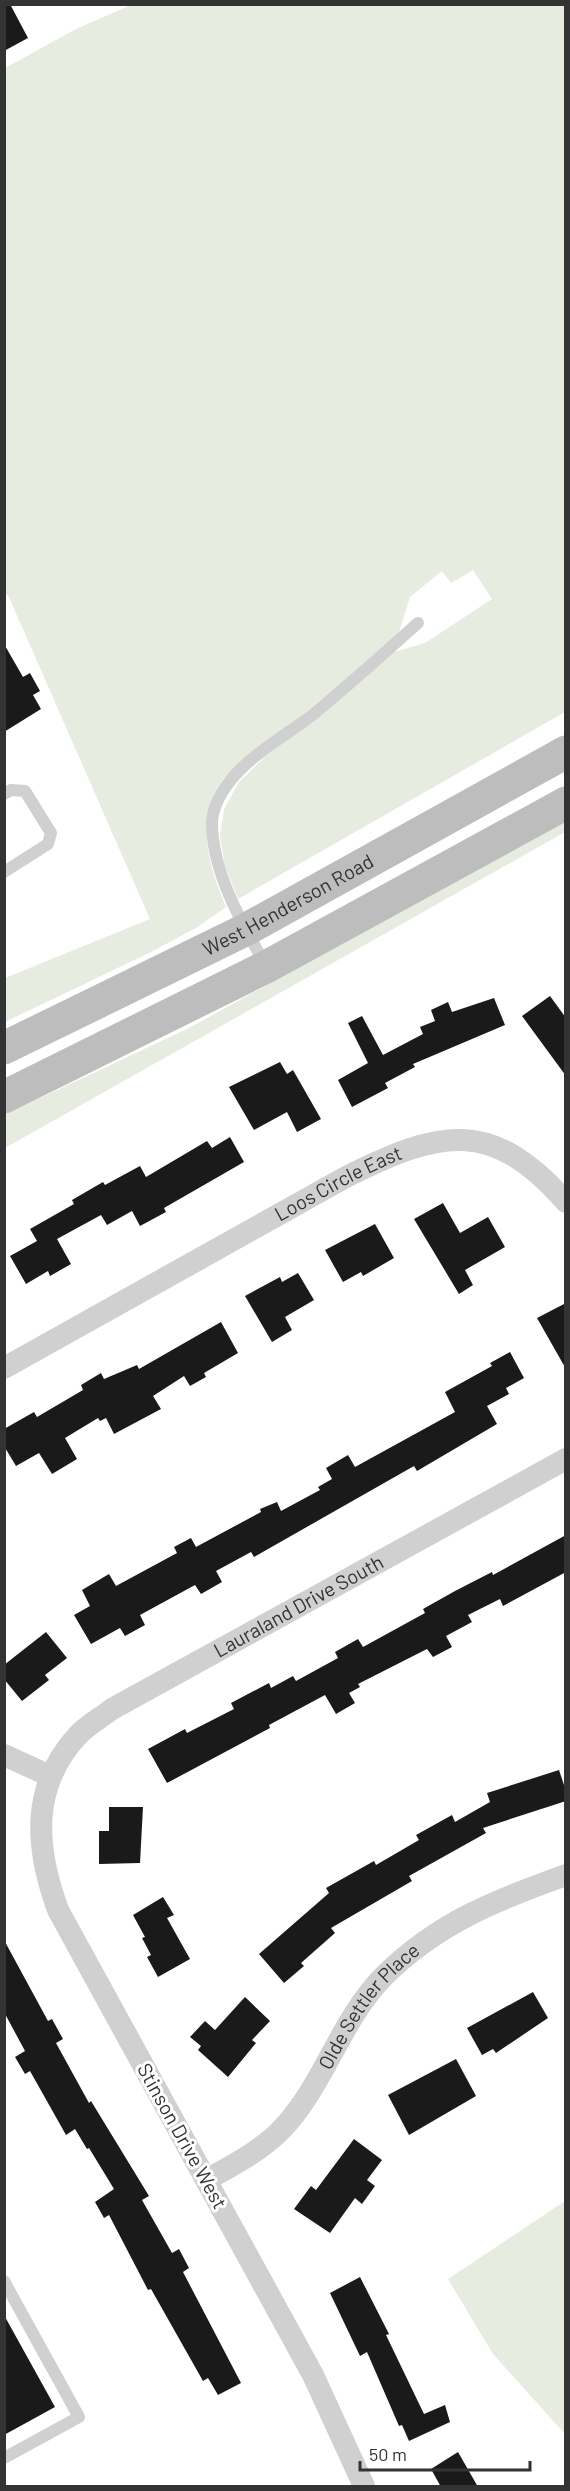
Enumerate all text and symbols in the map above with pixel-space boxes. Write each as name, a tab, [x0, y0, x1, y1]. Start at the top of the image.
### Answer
street label: West Henderson Road	[198, 848, 377, 960]
street label: Loos Circle East	[270, 1140, 405, 1226]
street label: Lauraland Drive South	[209, 1549, 387, 1662]
street label: Olde Settler Place	[313, 1937, 424, 2073]
street label: Stinson Drive West	[133, 2059, 233, 2212]
scale bar	[360, 2434, 530, 2472]
text: 50 m	[369, 2443, 407, 2465]

